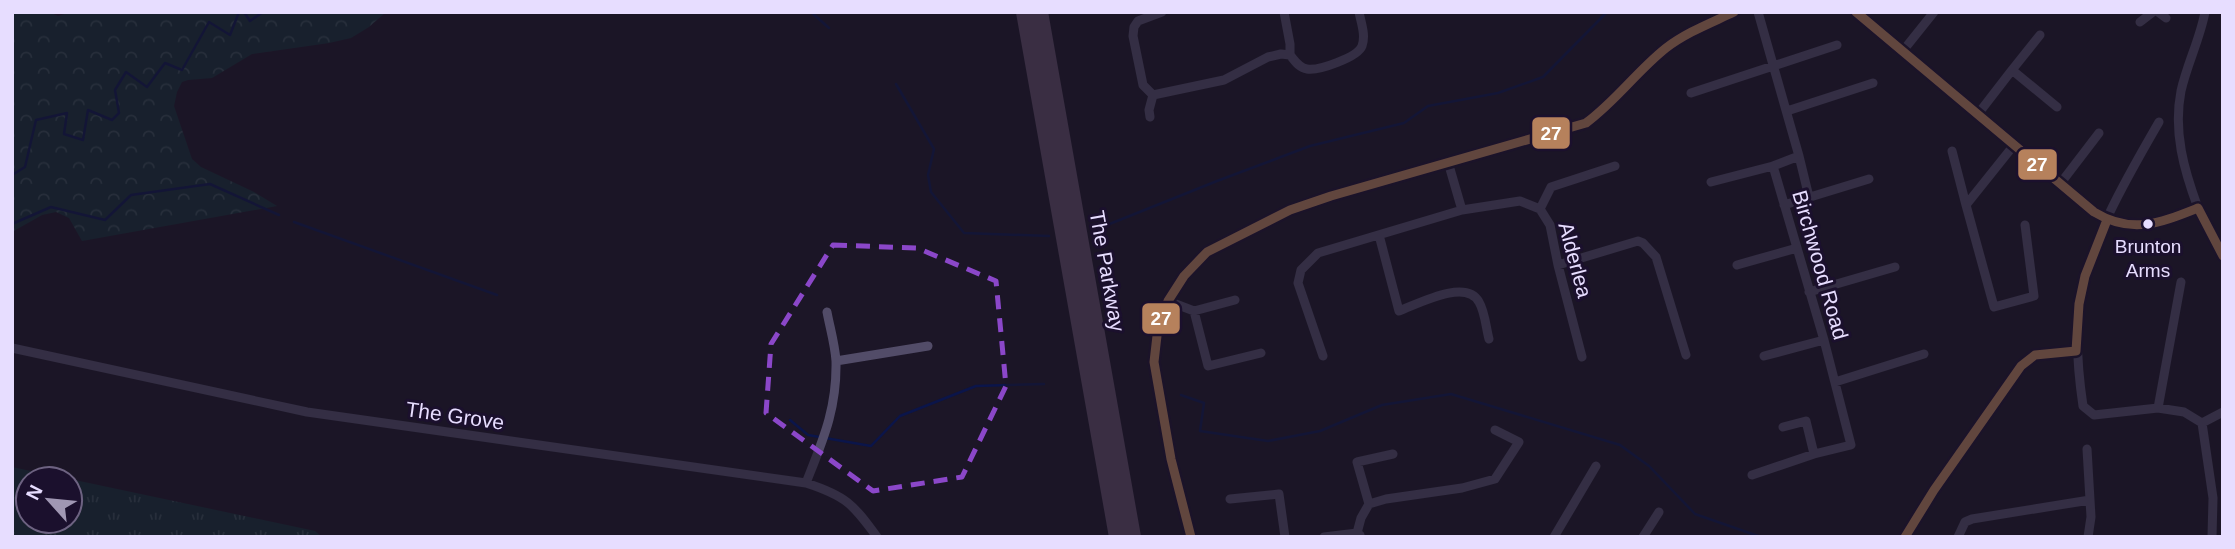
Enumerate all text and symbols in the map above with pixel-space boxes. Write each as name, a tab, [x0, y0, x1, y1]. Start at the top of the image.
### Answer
line badge: 27	[1531, 116, 1571, 150]
text: 27	[1540, 123, 1562, 144]
line badge: 27	[2017, 148, 2058, 181]
text: 27	[2026, 154, 2048, 175]
street label: Birchwood Road	[1788, 188, 1853, 342]
street label: The Parkway	[1086, 209, 1130, 334]
marker: Brunton Arms	[2141, 217, 2155, 231]
street label: Alderlea	[1554, 220, 1597, 300]
place label: Brunton Arms	[2115, 236, 2181, 281]
line badge: 27	[1141, 302, 1181, 335]
text: 27	[1150, 308, 1172, 329]
street label: The Grove	[404, 397, 506, 434]
north arrow	[14, 465, 84, 535]
text: N	[22, 482, 47, 503]

